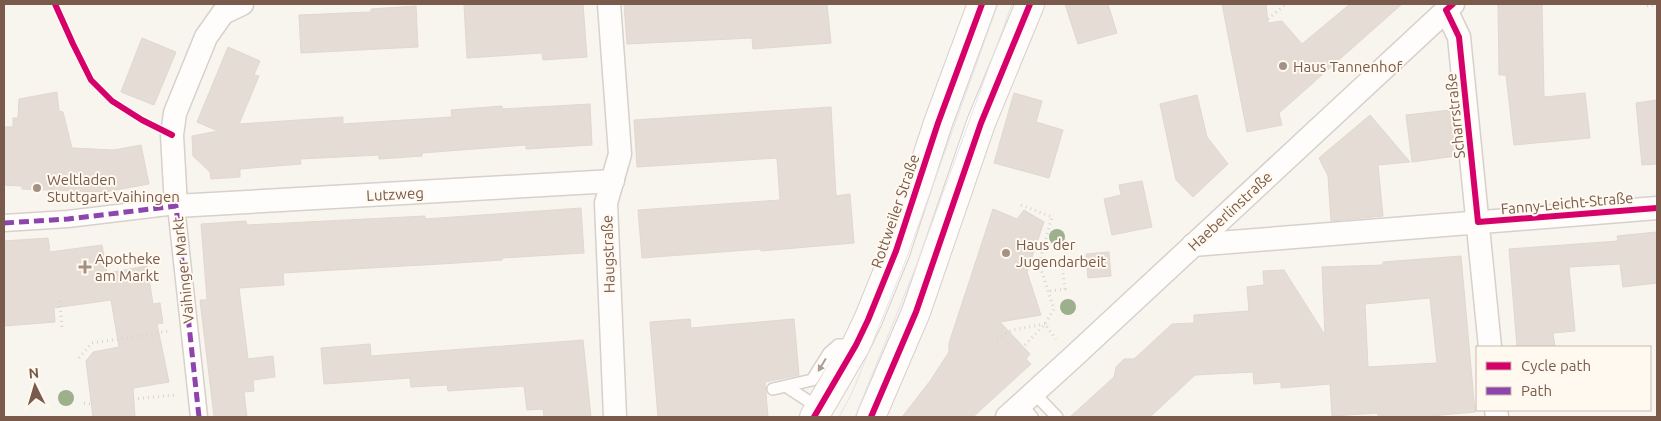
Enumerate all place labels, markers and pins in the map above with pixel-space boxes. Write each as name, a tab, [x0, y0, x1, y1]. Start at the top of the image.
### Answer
place label: Haus Tannenhof	[1293, 58, 1402, 75]
marker: Haus Tannenhof	[1277, 60, 1289, 72]
place label: Weltladen Stuttgart-Vaihingen	[47, 171, 180, 205]
marker: Weltladen Stuttgart-Vaihingen	[31, 182, 43, 194]
place label: Haus der Jugendarbeit	[1016, 236, 1106, 270]
marker: Haus der Jugendarbeit	[1000, 247, 1012, 259]
place label: Apotheke am Markt	[95, 250, 161, 284]
marker: Apotheke am Markt	[79, 261, 91, 273]

